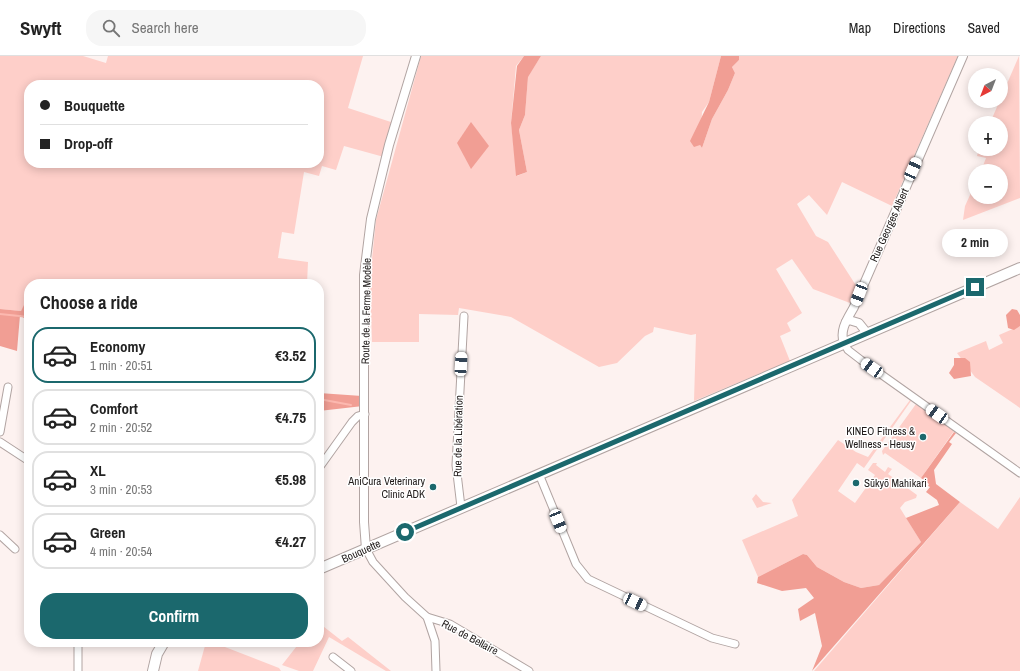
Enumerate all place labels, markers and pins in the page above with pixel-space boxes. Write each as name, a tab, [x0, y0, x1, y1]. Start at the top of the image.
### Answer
place label: KINEO Fitness & Wellness - Heusy	[845, 424, 915, 451]
marker: KINEO Fitness & Wellness - Heusy	[918, 432, 928, 442]
place label: AniCura Veterinary Clinic ADK	[347, 474, 425, 501]
place label: Sūkyō Mahikari	[864, 476, 927, 490]
marker: Sūkyō Mahikari	[851, 478, 861, 488]
marker: AniCura Veterinary Clinic ADK	[428, 482, 438, 492]

